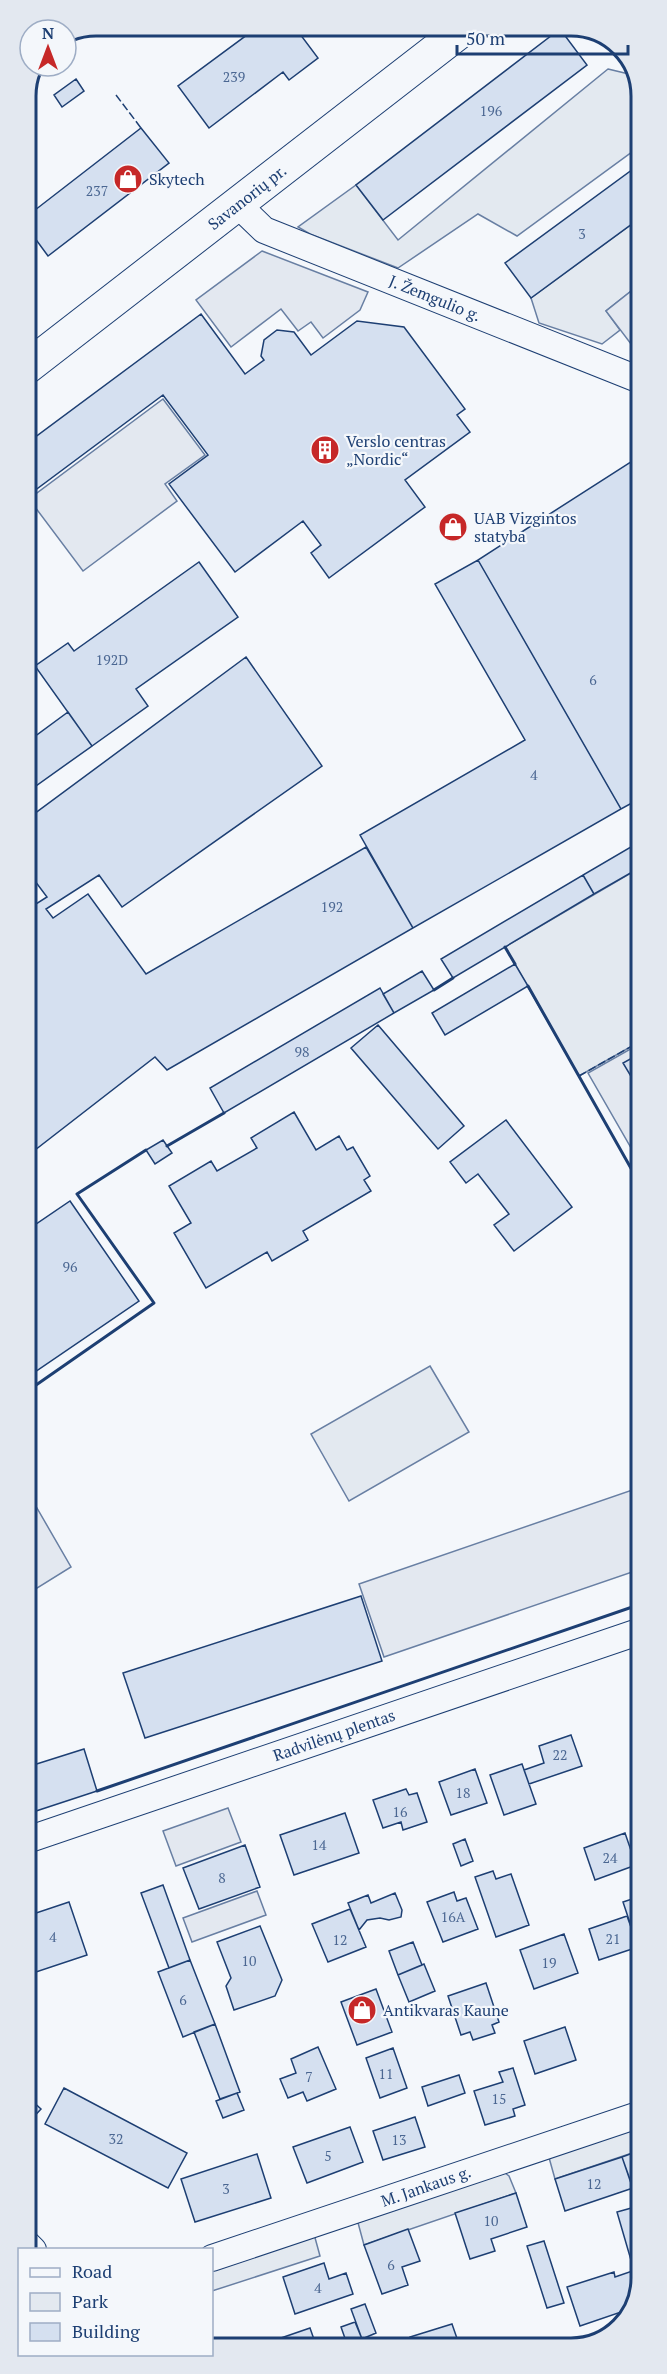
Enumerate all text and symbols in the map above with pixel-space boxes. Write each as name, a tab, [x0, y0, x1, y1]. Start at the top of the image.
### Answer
north arrow	[18, 18, 78, 78]
scale bar	[457, 18, 628, 56]
text: N	[42, 22, 54, 44]
text: 50 m	[466, 26, 506, 50]
house number: 239	[223, 67, 245, 86]
house number: 196	[480, 101, 503, 120]
street label: Savanorių pr.	[203, 159, 291, 235]
shop icon: Skytech	[112, 163, 144, 195]
place label: Skytech	[149, 168, 205, 190]
house number: 237	[86, 181, 108, 200]
house number: 3	[578, 224, 586, 243]
street label: J. Žemgulio g.	[386, 270, 484, 326]
place label: Verslo centras „Nordic“	[346, 430, 446, 470]
building icon: Verslo centras „Nordic“	[309, 434, 341, 466]
place label: UAB Vizgintos statyba	[474, 507, 577, 547]
shop icon: UAB Vizgintos statyba	[437, 511, 469, 543]
house number: 192D	[96, 650, 128, 669]
house number: 6	[589, 670, 597, 689]
house number: 4	[530, 765, 538, 784]
house number: 192	[321, 897, 343, 916]
house number: 98	[295, 1042, 309, 1061]
house number: 96	[63, 1257, 78, 1276]
street label: Radvilėnų plentas	[270, 1704, 398, 1766]
house number: 22	[553, 1745, 567, 1764]
house number: 18	[456, 1783, 470, 1802]
house number: 16	[393, 1802, 408, 1821]
house number: 14	[312, 1835, 327, 1854]
house number: 24	[603, 1848, 618, 1867]
house number: 8	[218, 1868, 226, 1887]
house number: 16A	[441, 1907, 466, 1926]
house number: 4	[49, 1927, 57, 1946]
house number: 21	[606, 1929, 620, 1948]
house number: 12	[333, 1930, 347, 1949]
house number: 10	[242, 1951, 256, 1970]
house number: 19	[542, 1953, 556, 1972]
house number: 6	[179, 1990, 187, 2009]
shop icon: Antikvaras Kaune	[346, 1994, 378, 2026]
place label: Antikvaras Kaune	[383, 1999, 509, 2021]
house number: 11	[379, 2064, 393, 2083]
house number: 7	[305, 2067, 313, 2086]
house number: 15	[492, 2089, 506, 2108]
house number: 32	[109, 2129, 123, 2148]
house number: 13	[392, 2130, 406, 2149]
house number: 5	[324, 2146, 332, 2165]
street label: M. Jankaus g.	[378, 2160, 474, 2212]
house number: 12	[587, 2174, 601, 2193]
house number: 3	[222, 2179, 230, 2198]
house number: 10	[484, 2211, 498, 2230]
legend	[18, 2248, 213, 2356]
house number: 6	[387, 2255, 395, 2274]
text: Road	[72, 2259, 112, 2283]
house number: 4	[314, 2278, 322, 2297]
text: Park	[72, 2289, 109, 2313]
text: Building	[72, 2319, 140, 2343]

